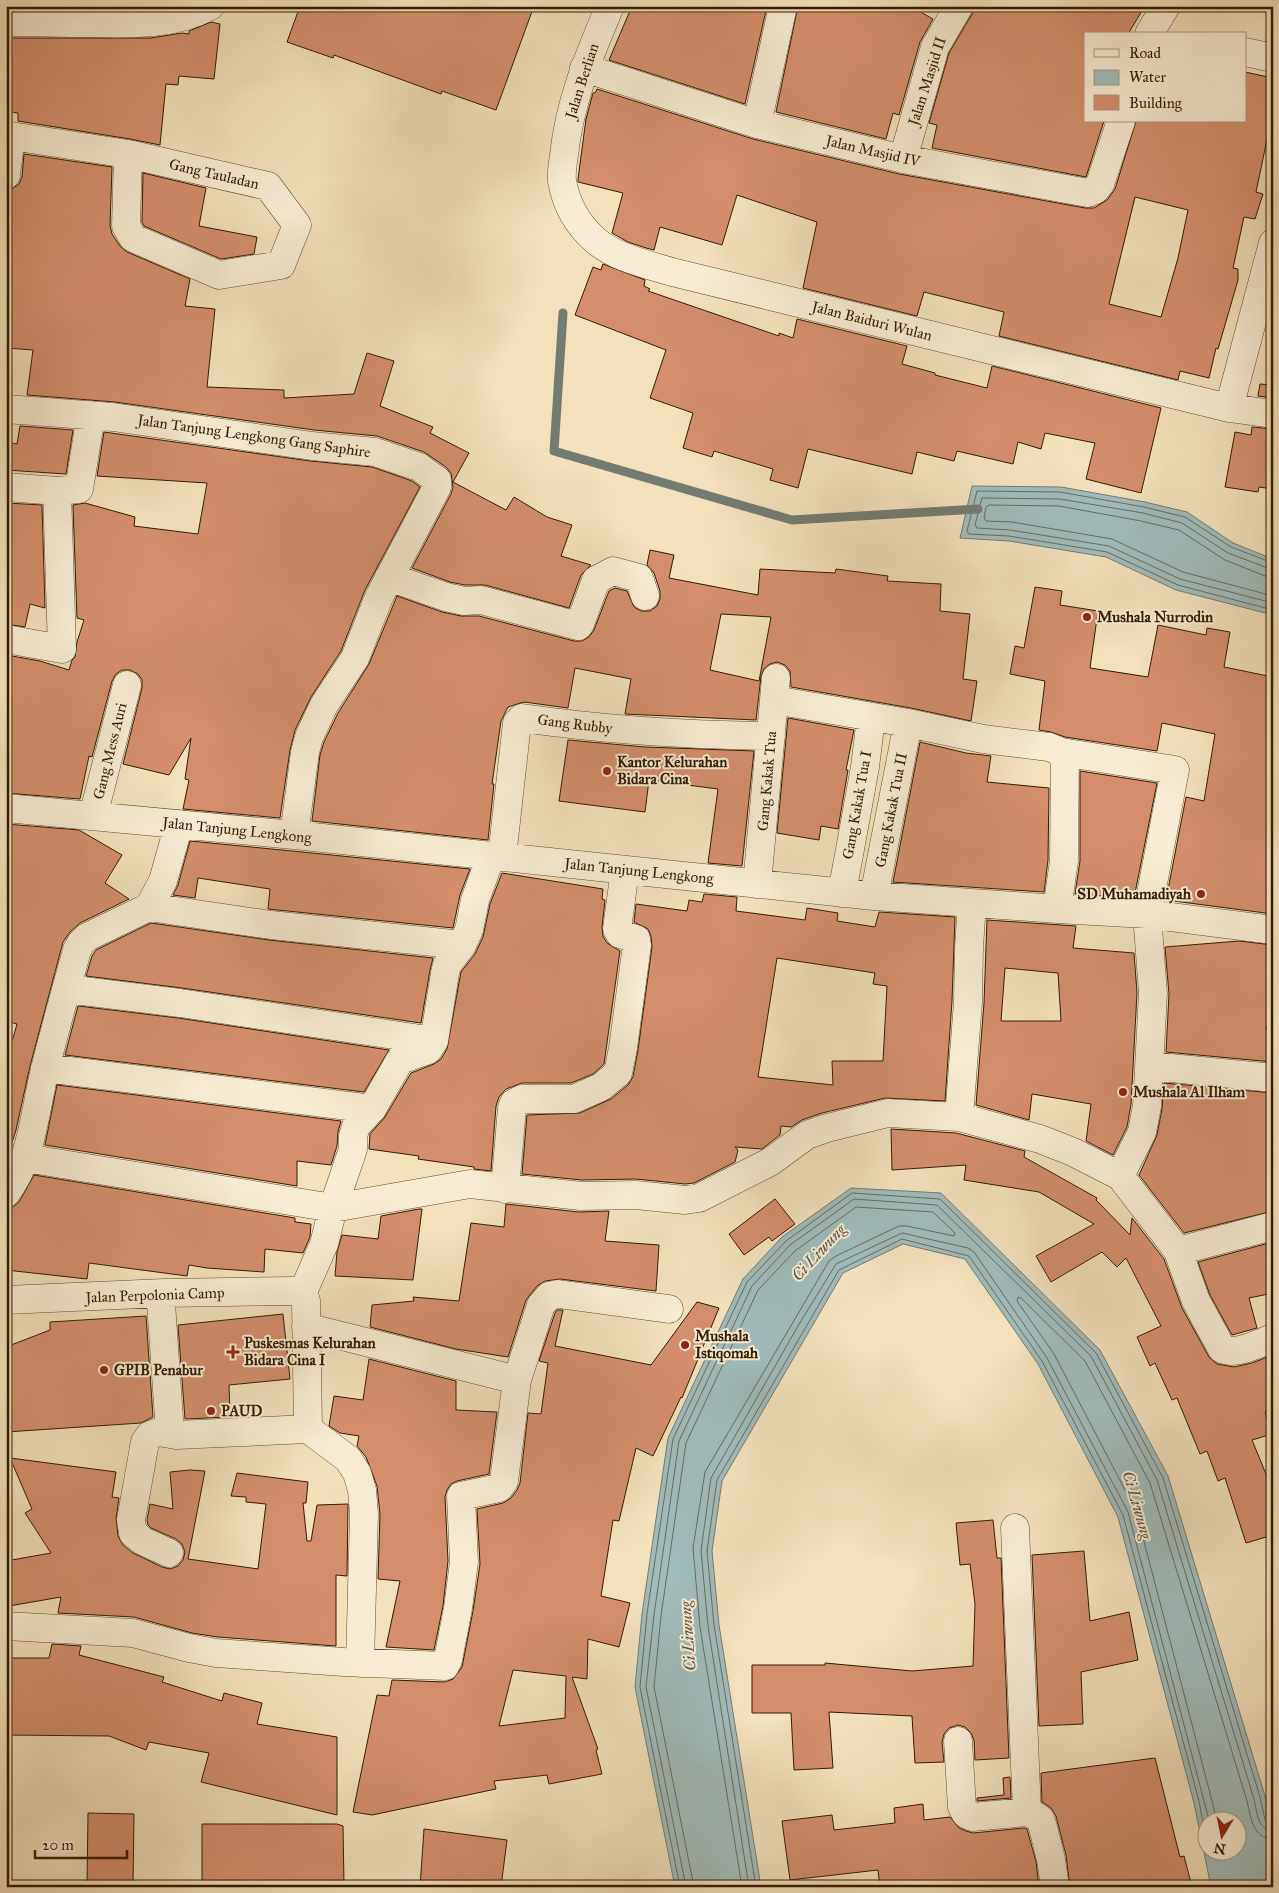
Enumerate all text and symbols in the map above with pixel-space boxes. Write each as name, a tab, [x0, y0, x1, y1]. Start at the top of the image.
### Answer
legend	[1084, 32, 1246, 122]
street label: Jalan Masjid II	[904, 34, 951, 130]
street label: Jalan Berlian	[561, 41, 604, 123]
text: Road	[1129, 44, 1161, 62]
text: Water	[1129, 68, 1166, 86]
text: Building	[1129, 94, 1183, 112]
street label: Jalan Masjid IV	[822, 131, 923, 172]
street label: Gang Tauladan	[167, 155, 261, 193]
street label: Jalan Baiduri Wulan	[808, 297, 934, 346]
street label: Jalan Tanjung Lengkong Gang Saphire	[134, 410, 372, 462]
place label: Mushala Nurrodin	[1097, 608, 1214, 626]
marker: Mushala Nurrodin	[1081, 611, 1093, 623]
street label: Gang Mess Auri	[89, 701, 131, 801]
street label: Gang Rubby	[536, 710, 614, 738]
street label: Gang Kakak Tua	[754, 730, 780, 832]
street label: Gang Kakak Tua I	[839, 749, 875, 861]
street label: Gang Kakak Tua II	[871, 751, 911, 869]
place label: Kantor Kelurahan Bidara Cina	[617, 753, 728, 788]
marker: Kantor Kelurahan Bidara Cina	[601, 765, 613, 777]
street label: Jalan Tanjung Lengkong	[160, 813, 313, 848]
street label: Jalan Tanjung Lengkong	[562, 854, 715, 889]
place label: SD Muhamadiyah	[1077, 885, 1192, 904]
marker: SD Muhamadiyah	[1195, 888, 1207, 900]
place label: Mushala Al Ilham	[1133, 1083, 1246, 1101]
marker: Mushala Al Ilham	[1117, 1086, 1129, 1098]
water label: Ci Liwung	[787, 1220, 850, 1284]
street label: Jalan Perpolonia Camp	[83, 1284, 225, 1307]
place label: Mushala Istiqomah	[695, 1327, 759, 1363]
place label: Puskesmas Kelurahan Bidara Cina I	[244, 1334, 377, 1369]
marker: Mushala Istiqomah	[679, 1339, 691, 1351]
marker: Puskesmas Kelurahan Bidara Cina I	[226, 1345, 240, 1359]
place label: GPIB Penabur	[114, 1361, 203, 1379]
marker: GPIB Penabur	[98, 1364, 110, 1376]
place label: PAUD	[221, 1402, 263, 1420]
marker: PAUD	[205, 1405, 217, 1417]
water label: Ci Liwung	[1119, 1469, 1157, 1542]
water label: Ci Liwung	[676, 1599, 699, 1672]
north arrow	[1196, 1810, 1246, 1860]
scale bar	[35, 1828, 128, 1860]
text: 20 m	[42, 1836, 74, 1854]
text: N	[1212, 1839, 1227, 1858]

